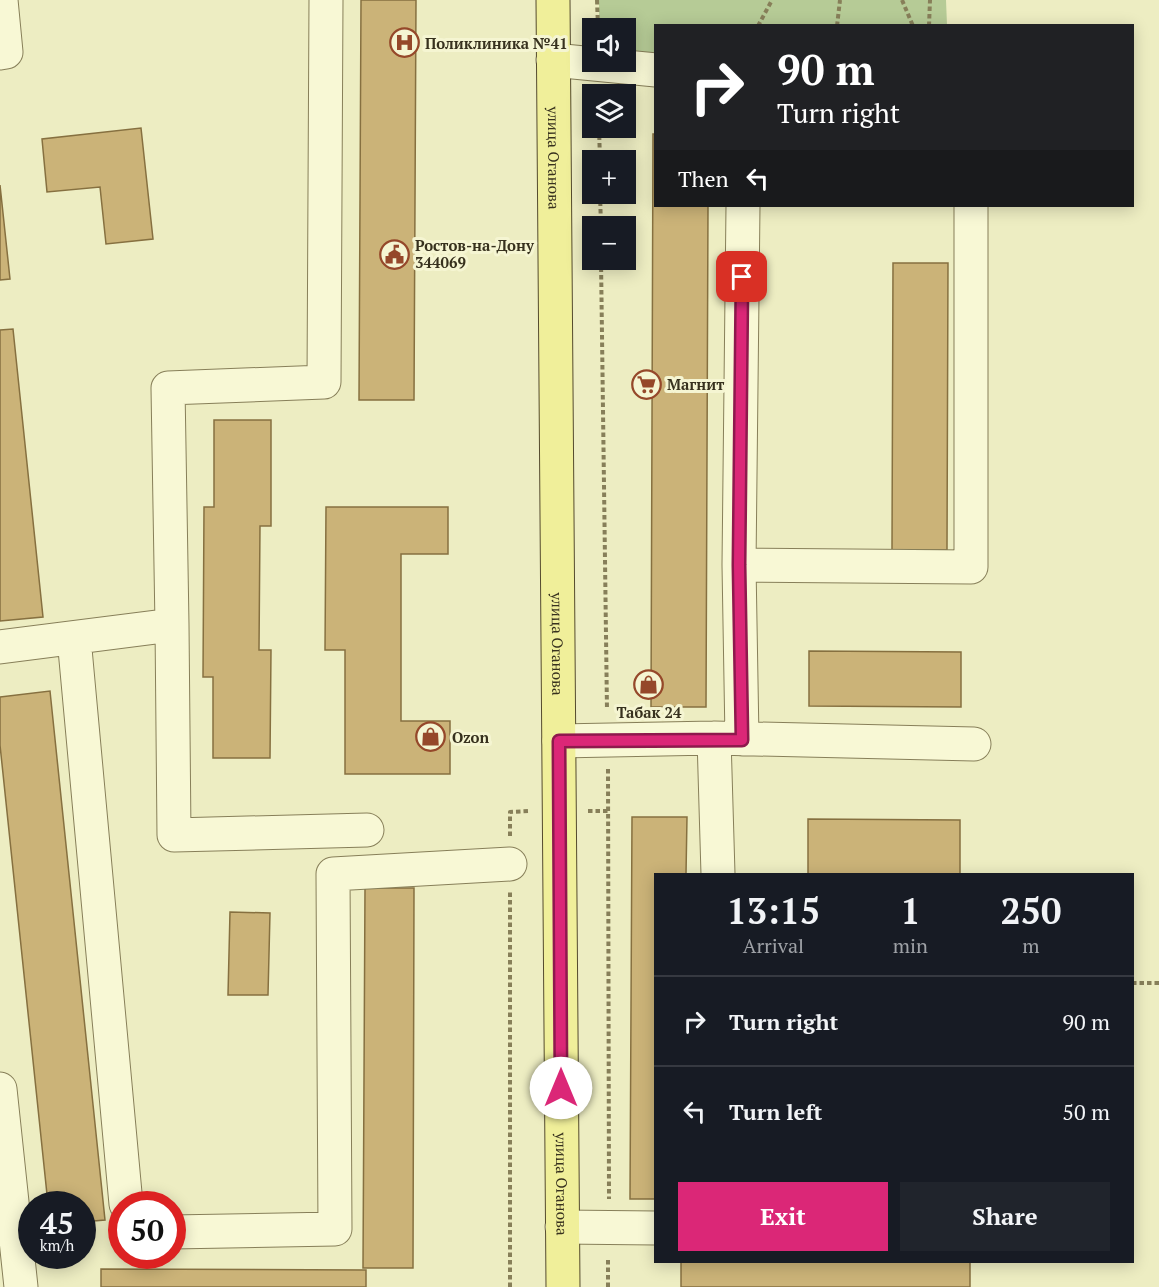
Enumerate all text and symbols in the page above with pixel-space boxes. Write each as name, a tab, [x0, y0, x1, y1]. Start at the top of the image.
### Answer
map controls	[582, 18, 636, 270]
button: sound	[582, 18, 636, 72]
hospital icon: Поликлиника №41	[388, 27, 420, 59]
place label: Поликлиника №41	[425, 33, 568, 53]
text: 90 m	[777, 41, 875, 97]
icon: right	[678, 48, 756, 126]
button: layers	[582, 84, 636, 138]
text: Turn right	[777, 95, 900, 131]
street label: улица Оганова	[544, 105, 565, 210]
button: +	[582, 150, 636, 204]
icon: left	[741, 162, 774, 195]
text: Then	[678, 164, 729, 193]
button: −	[582, 216, 636, 270]
place label: Ростов-на-Дону 344069	[415, 235, 535, 272]
public building icon: Ростов-на-Дону 344069	[378, 238, 410, 270]
pin	[716, 251, 767, 302]
icon: arrive	[725, 260, 758, 293]
supermarket icon: Магнит	[630, 368, 662, 400]
place label: Магнит	[667, 374, 724, 394]
street label: улица Оганова	[548, 591, 568, 696]
shop icon: Табак 24	[633, 669, 665, 701]
place label: Табак 24	[617, 702, 682, 722]
shop icon: Ozon	[415, 721, 447, 753]
place label: Ozon	[452, 727, 489, 747]
text: 13:15	[727, 887, 820, 934]
text: 1	[900, 887, 921, 934]
text: 250	[1000, 887, 1061, 934]
text: Arrival	[743, 932, 804, 959]
text: min	[893, 932, 928, 959]
text: m	[1022, 932, 1040, 959]
icon: right	[678, 1005, 711, 1038]
text: Turn right	[729, 1007, 838, 1036]
text: 90 m	[1062, 1007, 1110, 1036]
position arrow	[529, 1056, 593, 1120]
icon: left	[678, 1095, 711, 1128]
text: Turn left	[729, 1097, 822, 1126]
text: 50 m	[1062, 1097, 1110, 1126]
street label: улица Оганова	[552, 1131, 573, 1236]
button: Exit	[678, 1182, 888, 1251]
button: Share	[900, 1182, 1110, 1251]
speed limit sign: 50	[108, 1191, 186, 1269]
text: 45	[40, 1203, 74, 1243]
text: km/h	[40, 1235, 74, 1255]

